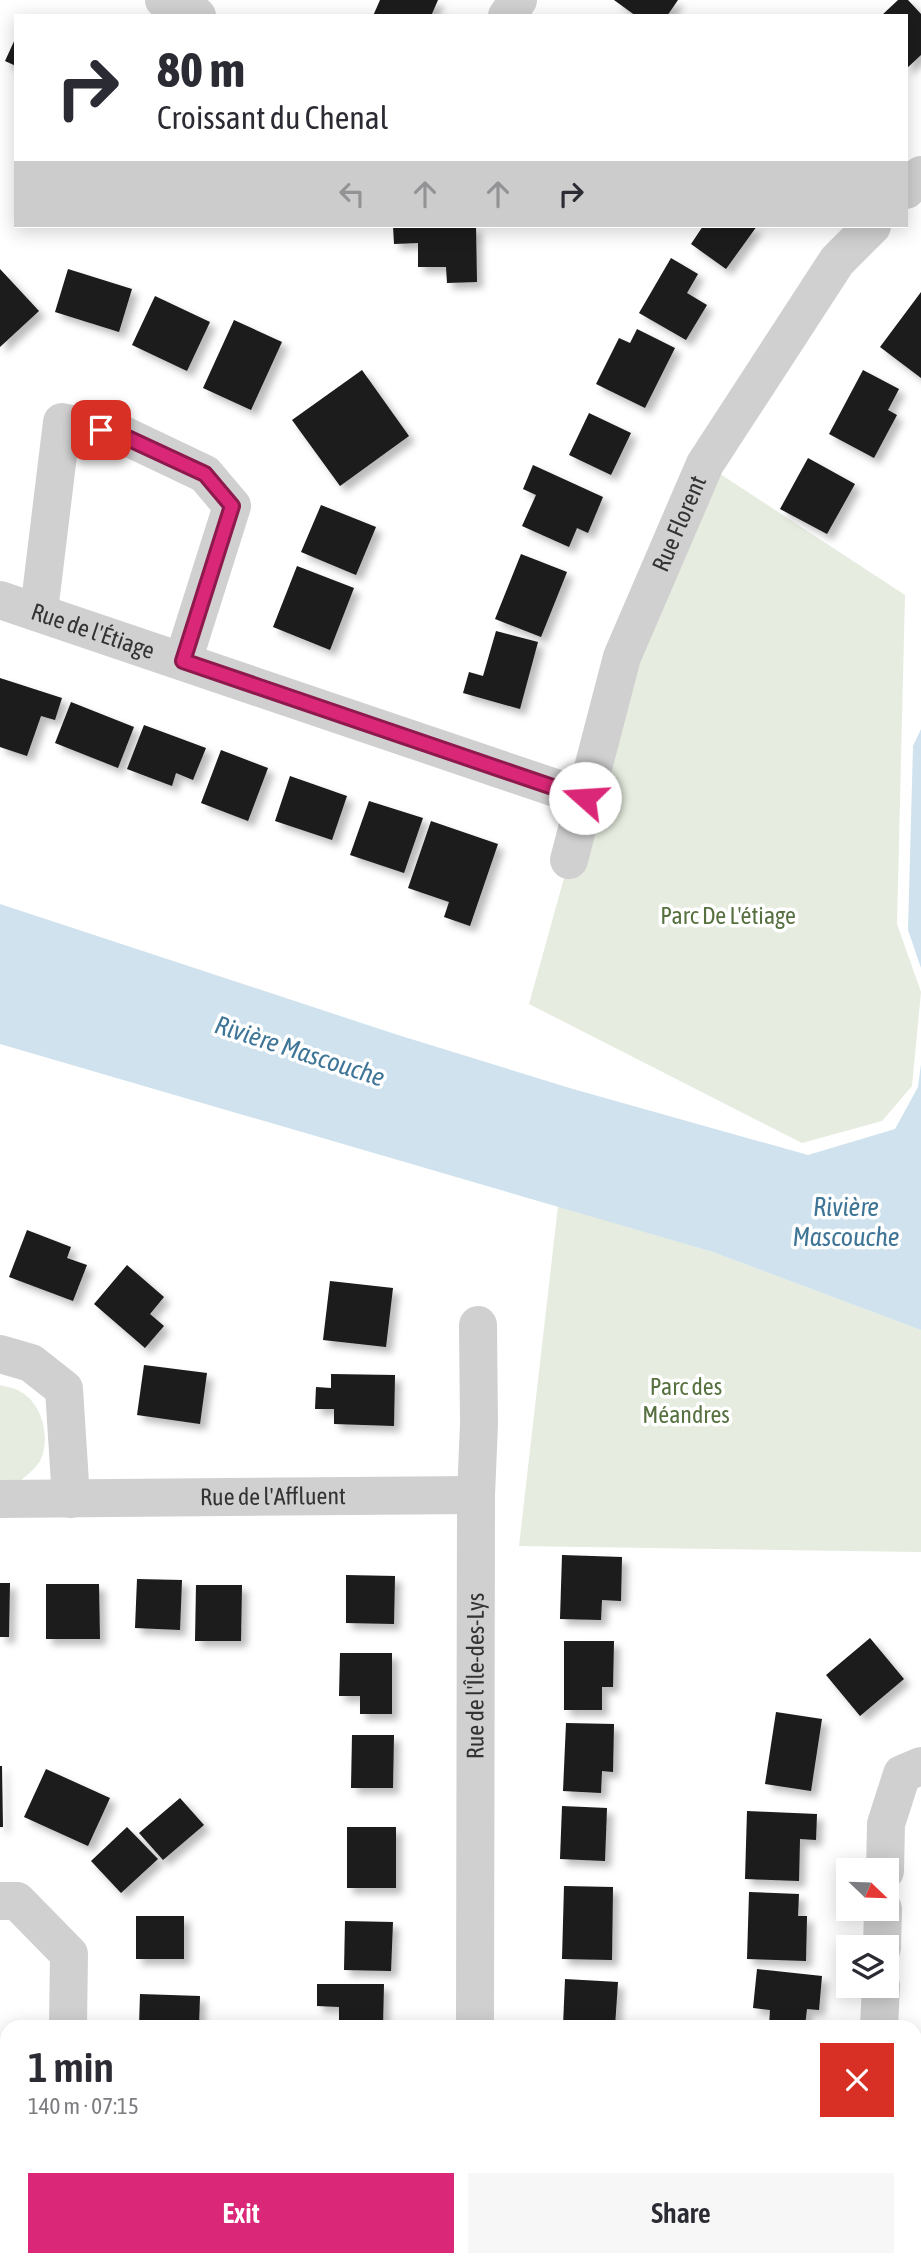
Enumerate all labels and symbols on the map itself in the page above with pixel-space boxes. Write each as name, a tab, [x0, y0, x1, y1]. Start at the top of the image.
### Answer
pin	[71, 400, 131, 460]
street label: Rue Florent	[646, 471, 711, 575]
street label: Rue de l'Étiage	[28, 598, 158, 664]
position arrow	[548, 761, 622, 835]
park label: Parc De L'étiage	[660, 902, 796, 929]
water label: Rivière Mascouche	[211, 1009, 389, 1093]
water label: Rivière Mascouche	[792, 1192, 900, 1252]
park label: Parc des Méandres	[642, 1373, 730, 1428]
street label: Rue de l'Affluent	[200, 1482, 346, 1510]
street label: Rue de l'Île-des-Lys	[462, 1593, 489, 1759]
north arrow	[836, 1858, 900, 1922]

